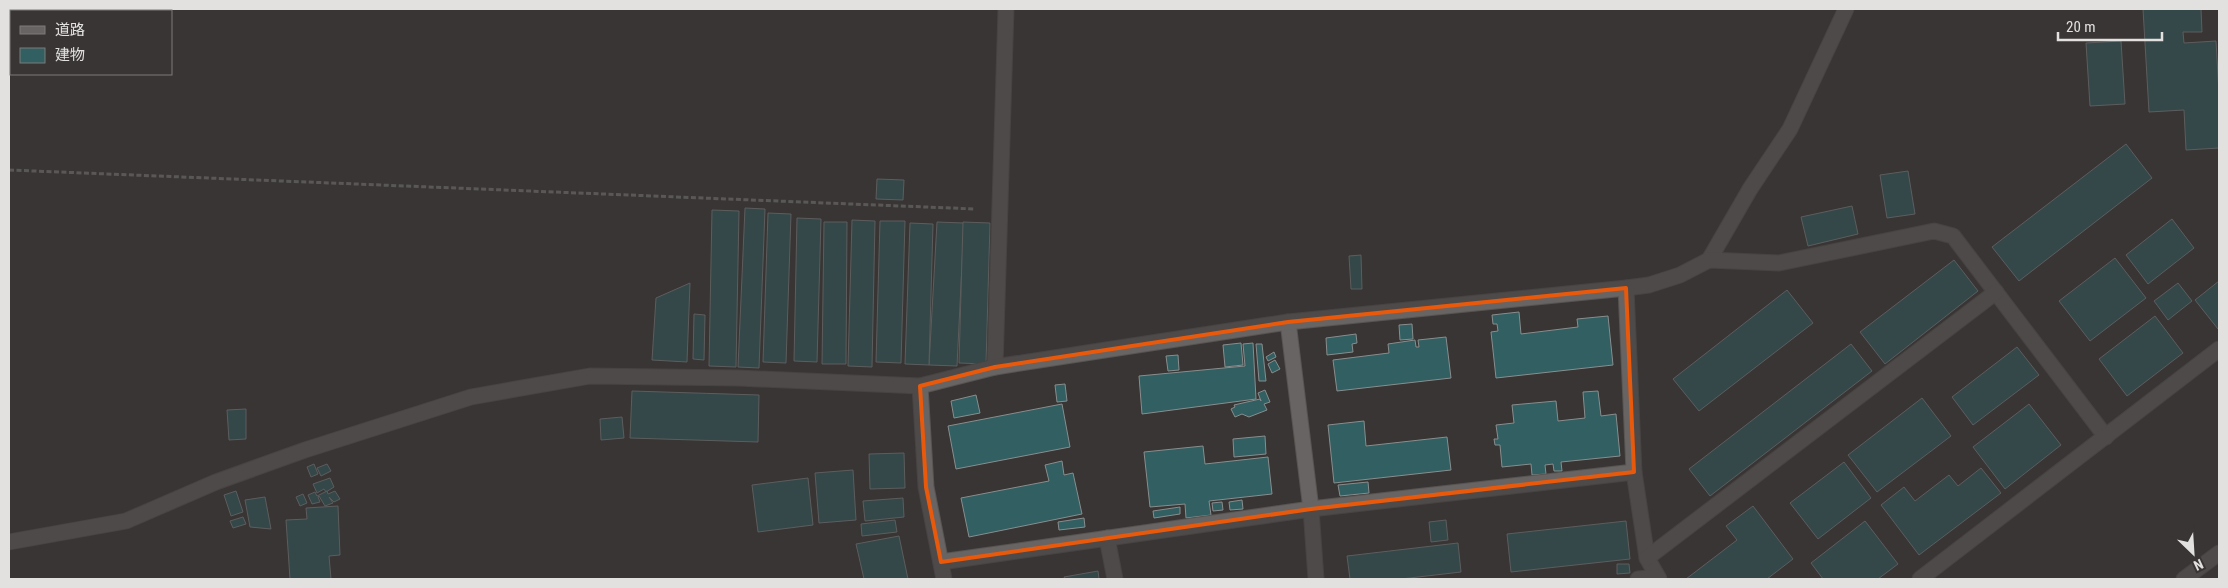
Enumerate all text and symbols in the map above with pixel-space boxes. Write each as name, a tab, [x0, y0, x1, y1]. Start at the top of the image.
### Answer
legend	[10, 10, 172, 75]
scale bar	[2058, 10, 2162, 42]
text: 20 m	[2066, 18, 2096, 36]
text: 道路	[55, 21, 85, 39]
text: 建物	[55, 46, 85, 64]
north arrow	[2168, 528, 2218, 578]
text: N	[2191, 556, 2206, 574]

